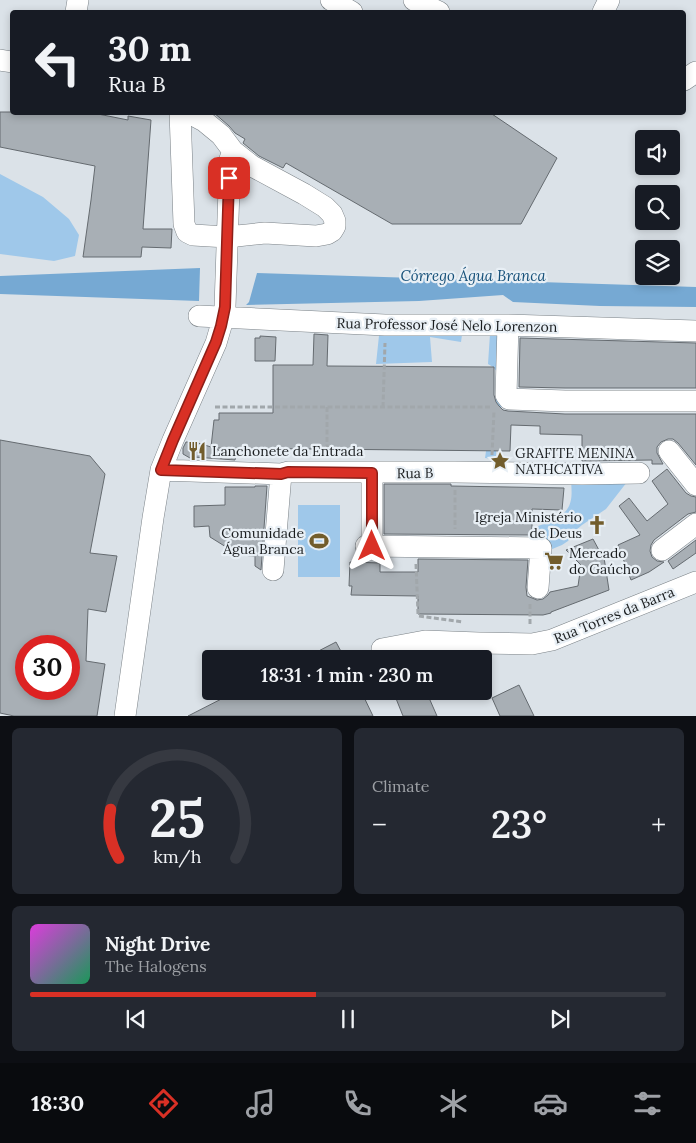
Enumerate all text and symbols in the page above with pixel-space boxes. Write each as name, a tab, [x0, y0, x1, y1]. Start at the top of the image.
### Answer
text: 30 m	[108, 26, 191, 71]
icon: left	[25, 30, 90, 95]
text: Rua B	[108, 70, 166, 98]
map controls	[635, 130, 680, 285]
button: sound	[635, 130, 680, 175]
pin	[208, 157, 250, 199]
icon: arrive	[215, 164, 243, 192]
button: search	[635, 185, 680, 230]
button: layers	[635, 240, 680, 285]
water label: Córrego Água Branca	[400, 266, 546, 285]
street label: Rua Professor José Nelo Lorenzon	[336, 314, 558, 336]
restaurant icon: Lanchonete da Entrada	[186, 440, 208, 462]
place label: Lanchonete da Entrada	[212, 442, 363, 460]
place label: GRAFITE MENINA NATHCATIVA	[515, 444, 634, 478]
place icon: GRAFITE MENINA NATHCATIVA	[489, 450, 511, 472]
street label: Rua B	[396, 464, 434, 482]
place label: Igreja Ministério de Deus	[475, 508, 582, 542]
church icon: Igreja Ministério de Deus	[586, 514, 608, 536]
position arrow	[345, 519, 397, 571]
place label: Comunidade Água Branca	[221, 524, 304, 558]
sports icon: Comunidade Água Branca	[308, 530, 330, 552]
place label: Mercado do Gaúcho	[569, 544, 639, 578]
supermarket icon: Mercado do Gaúcho	[543, 550, 565, 572]
street label: Rua Torres da Barra	[551, 583, 677, 647]
speed limit sign: 30	[15, 635, 80, 700]
text: 18:31 · 1 min · 230 m	[261, 663, 433, 687]
text: Climate	[372, 776, 429, 796]
text: 25	[149, 785, 205, 851]
text: 23°	[491, 800, 547, 848]
text: −	[372, 807, 387, 843]
text: +	[651, 807, 666, 843]
text: km/h	[153, 845, 201, 868]
text: Night Drive	[105, 932, 210, 956]
text: The Halogens	[105, 956, 207, 976]
icon: previous	[122, 1005, 150, 1033]
icon: pause	[334, 1005, 362, 1033]
icon: next	[546, 1005, 574, 1033]
icon: directions	[146, 1086, 181, 1121]
icon: music	[243, 1086, 278, 1121]
icon: phone	[340, 1086, 375, 1121]
icon: climate	[436, 1086, 471, 1121]
icon: car	[533, 1086, 568, 1121]
icon: filters	[630, 1086, 665, 1121]
text: 18:30	[31, 1089, 84, 1117]

